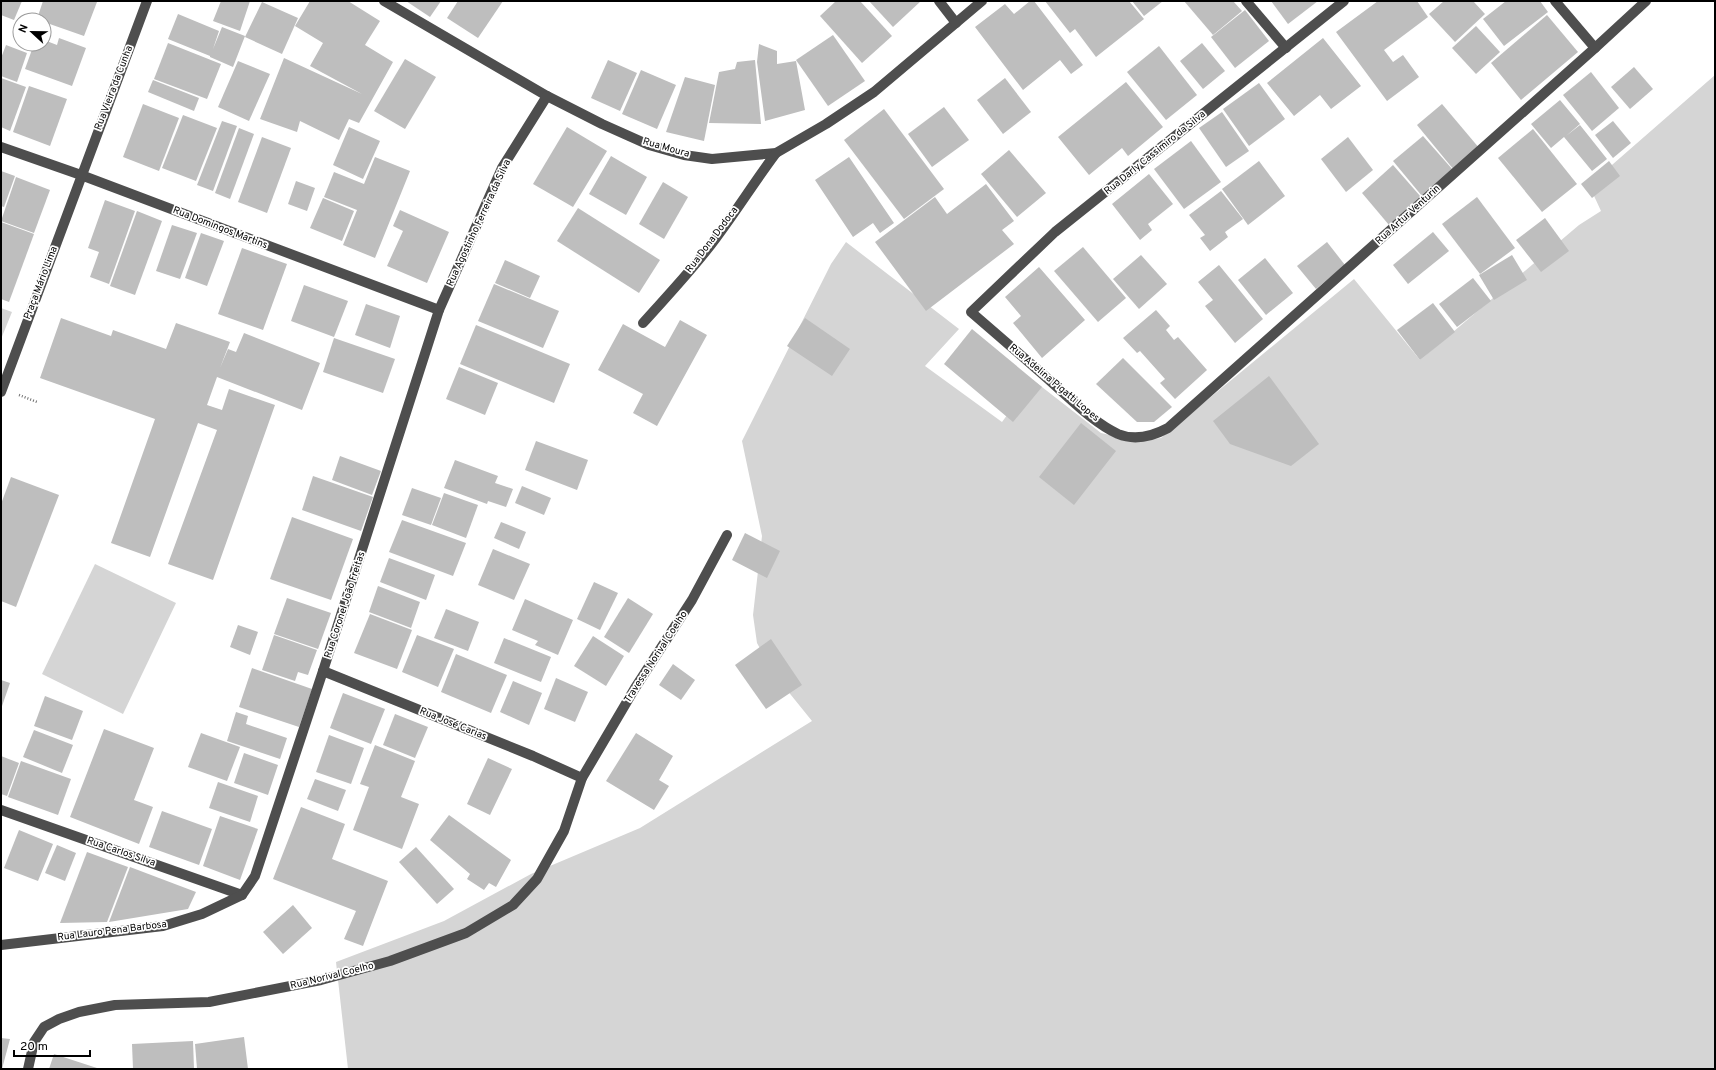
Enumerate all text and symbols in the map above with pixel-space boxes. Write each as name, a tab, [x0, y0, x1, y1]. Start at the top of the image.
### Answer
north arrow	[12, 12, 52, 52]
text: N	[16, 22, 32, 35]
street label: Rua Vieira da Cunha	[92, 44, 136, 132]
street label: Rua Darly Cassimiro da Silva	[1102, 108, 1208, 198]
street label: Rua Moura	[641, 135, 691, 161]
street label: Rua Agostinho Ferreira da Silva	[444, 157, 514, 289]
street label: Rua Artur Venturin	[1373, 182, 1443, 248]
street label: Rua Domingos Martins	[171, 204, 270, 252]
street label: Rua Dona Dodoca	[683, 204, 741, 276]
street label: Praça Mário Lima	[21, 245, 61, 321]
street label: Rua Adelina Pigatti Lopes	[1006, 341, 1102, 425]
street label: Rua Coronel João Freitas	[322, 550, 368, 660]
street label: Travessa Norival Coelho	[621, 608, 691, 705]
street label: Rua José Carias	[418, 705, 489, 743]
street label: Rua Carlos Silva	[85, 834, 157, 870]
street label: Rua Lauro Pena Barbosa	[57, 918, 167, 944]
street label: Rua Norival Coelho	[289, 959, 376, 993]
scale bar	[14, 1032, 90, 1058]
text: 20 m	[20, 1039, 48, 1055]

